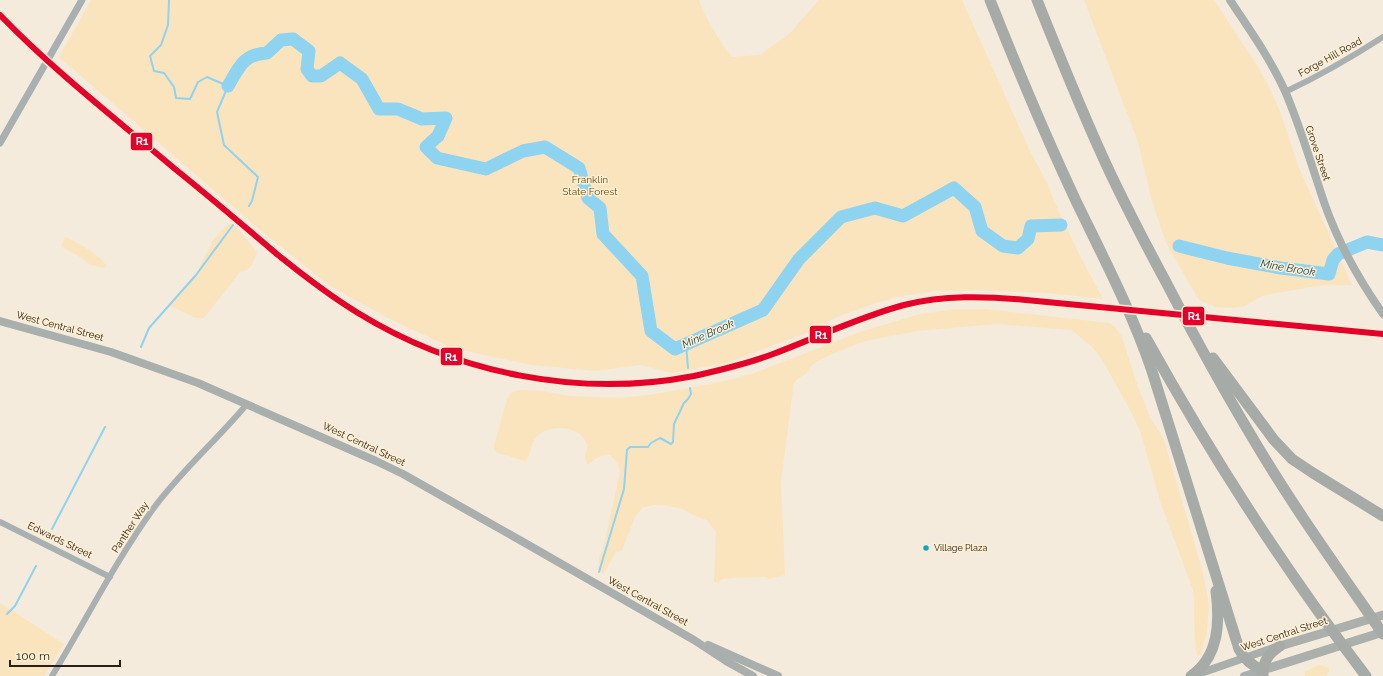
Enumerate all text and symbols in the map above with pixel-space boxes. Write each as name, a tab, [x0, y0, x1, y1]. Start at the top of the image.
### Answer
street label: Forge Hill Road	[1296, 35, 1364, 79]
street label: Grove Street	[1303, 124, 1333, 183]
line badge: R1	[130, 132, 153, 151]
text: R1	[136, 135, 149, 148]
park label: Franklin State Forest	[562, 174, 618, 197]
water label: Mine Brook	[1260, 257, 1317, 279]
line badge: R1	[1182, 306, 1205, 326]
street label: West Central Street	[15, 309, 105, 343]
text: R1	[1188, 310, 1201, 323]
water label: Mine Brook	[680, 317, 736, 351]
line badge: R1	[809, 325, 832, 344]
text: R1	[815, 329, 828, 342]
line badge: R1	[440, 347, 463, 366]
text: R1	[445, 351, 458, 364]
street label: West Central Street	[321, 420, 408, 468]
street label: Panther Way	[109, 499, 151, 555]
street label: Edwards Street	[26, 520, 95, 561]
marker: Village Plaza	[921, 543, 931, 553]
place label: Village Plaza	[934, 543, 987, 553]
street label: West Central Street	[606, 574, 691, 628]
street label: West Central Street	[1240, 615, 1329, 653]
scale bar	[10, 642, 120, 668]
text: 100 m	[16, 649, 50, 663]

